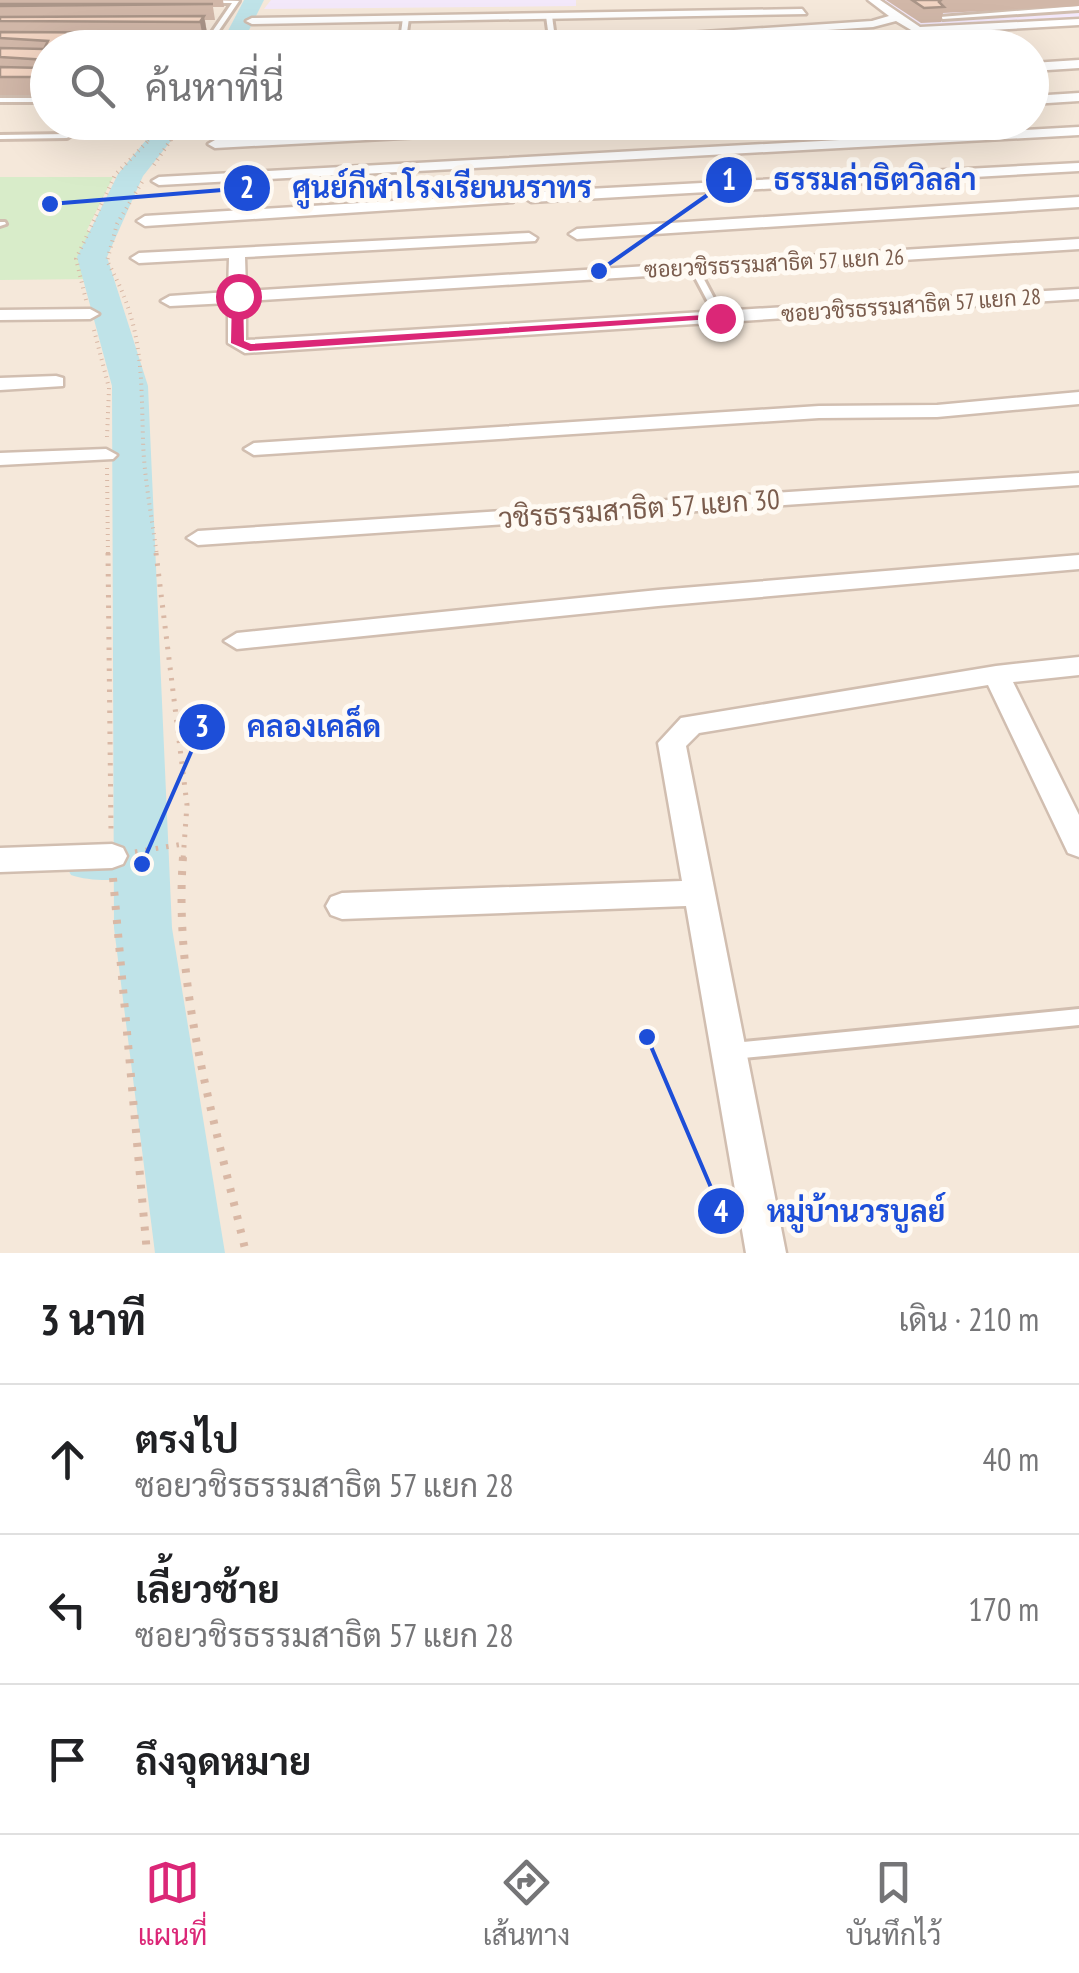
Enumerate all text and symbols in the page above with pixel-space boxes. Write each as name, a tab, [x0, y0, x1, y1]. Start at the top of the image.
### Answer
search box	[30, 30, 1049, 140]
icon: search	[65, 58, 120, 113]
text: ค้นหาที่นี่	[145, 62, 284, 111]
callout: ธรรมล่าธิตวิลล่า	[704, 150, 997, 210]
callout: ศูนย์กีฬาโรงเรียนนราทร	[222, 158, 612, 218]
text: 1	[722, 159, 736, 198]
text: ธรรมล่าธิตวิลล่า	[773, 159, 977, 198]
text: 2	[240, 167, 254, 206]
text: ศูนย์กีฬาโรงเรียนนราทร	[292, 167, 592, 209]
street label: ซอยวชิรธรรมสาธิต 57 แยก 26	[643, 242, 905, 284]
route start	[216, 274, 262, 320]
street label: ซอยวชิรธรรมสาธิต 57 แยก 28	[780, 282, 1042, 328]
route end	[698, 296, 744, 342]
street label: วชิรธรรมสาธิต 57 แยก 30	[497, 480, 781, 536]
callout: คลองเคล็ด	[177, 697, 401, 757]
text: คลองเคล็ด	[247, 705, 381, 745]
text: 3	[195, 706, 209, 745]
callout: หมู่บ้านวรบูลย์	[696, 1181, 965, 1241]
text: 4	[714, 1191, 728, 1230]
text: หมู่บ้านวรบูลย์	[767, 1191, 946, 1233]
text: 3 นาที	[40, 1292, 146, 1347]
text: เดิน · 210 m	[899, 1298, 1039, 1340]
text: ตรงไป	[135, 1414, 239, 1463]
icon: ahead	[40, 1432, 95, 1487]
text: 40 m	[983, 1438, 1039, 1480]
text: ซอยวชิรธรรมสาธิต 57 แยก 28	[135, 1464, 514, 1506]
text: เลี้ยวซ้าย	[135, 1564, 280, 1613]
icon: left	[40, 1582, 95, 1637]
text: 170 m	[968, 1588, 1039, 1630]
text: ซอยวชิรธรรมสาธิต 57 แยก 28	[135, 1614, 514, 1656]
icon: arrive	[40, 1732, 95, 1787]
text: ถึงจุดหมาย	[135, 1736, 311, 1785]
tab: แผนที่	[138, 1855, 208, 1953]
tab: เส้นทาง	[483, 1855, 570, 1953]
tab: บันทึกไว้	[846, 1855, 941, 1953]

